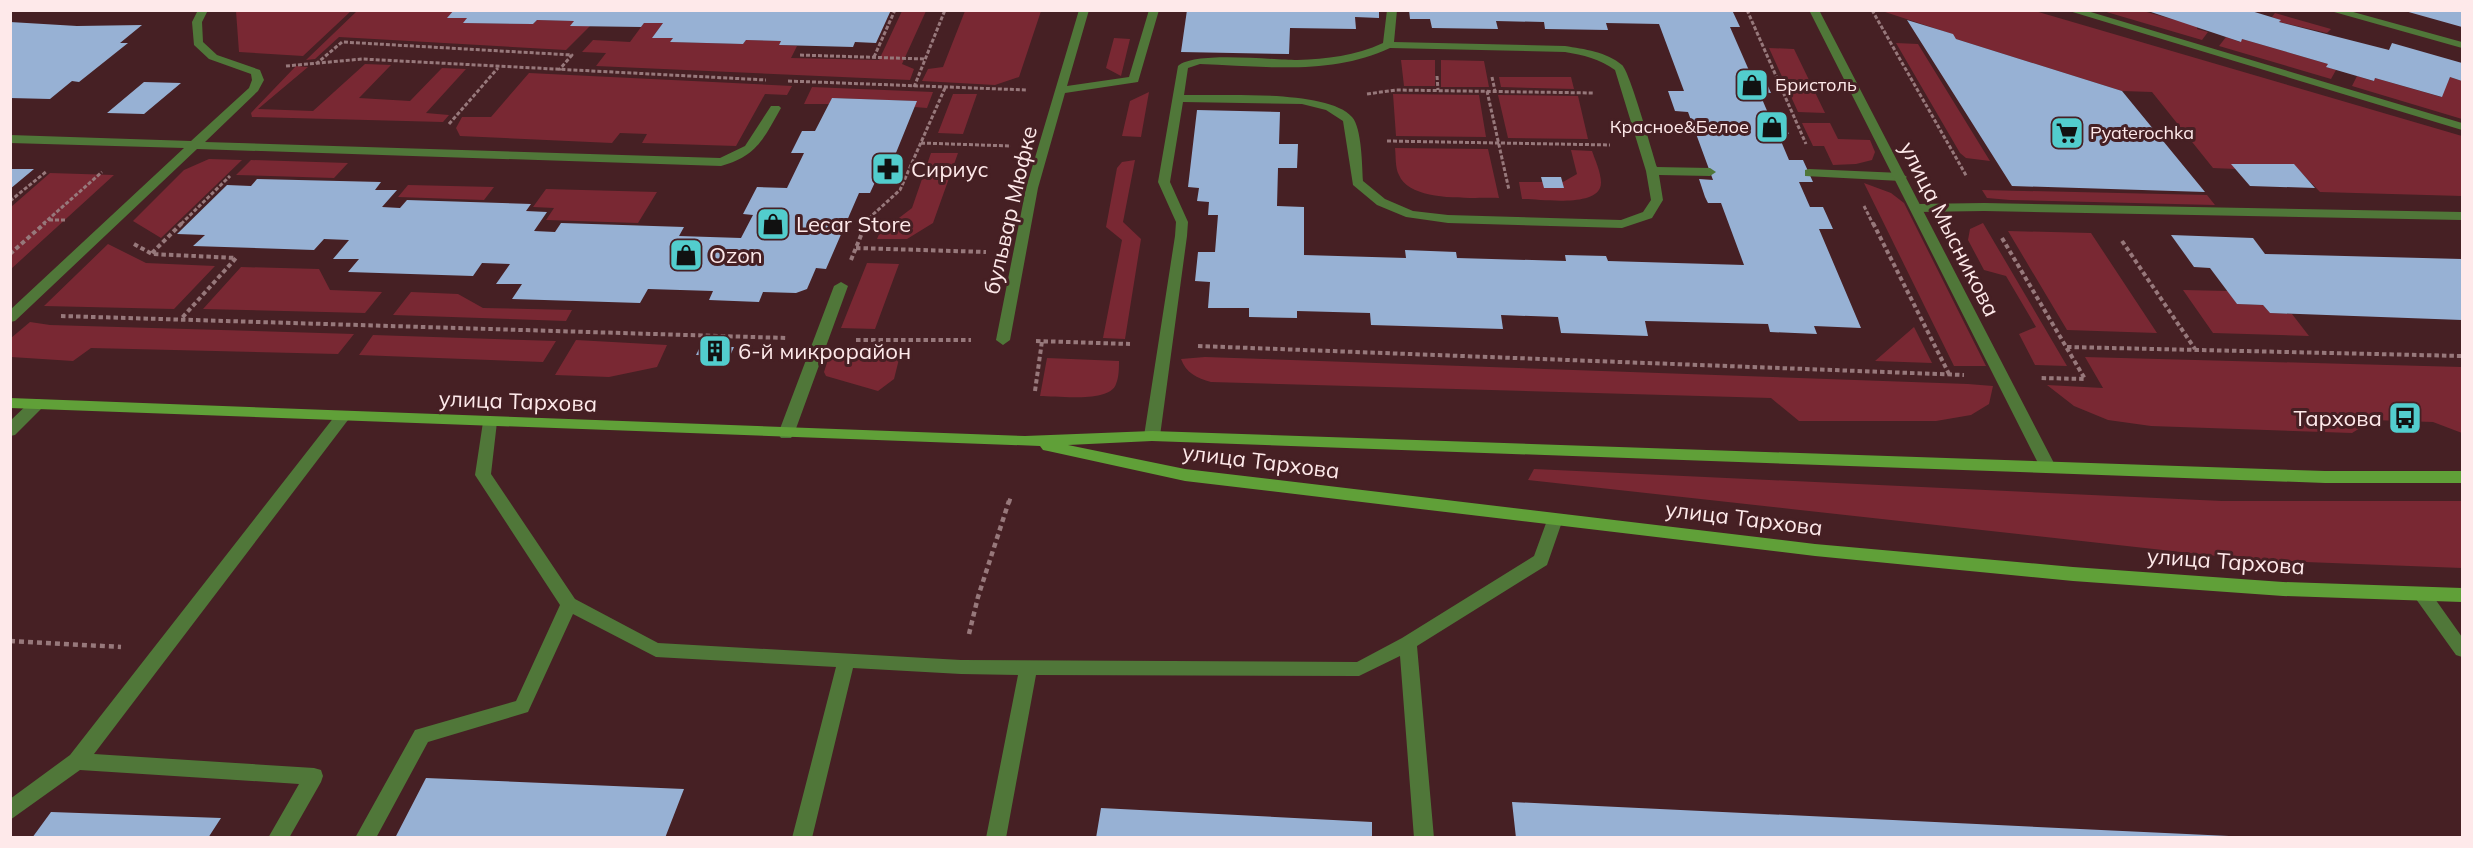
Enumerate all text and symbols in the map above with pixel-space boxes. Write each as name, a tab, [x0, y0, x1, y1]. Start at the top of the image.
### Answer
shop icon: Бристоль	[1734, 67, 1770, 103]
place label: Бристоль	[1775, 73, 1857, 96]
shop icon: Красное&Белое	[1754, 109, 1790, 145]
place label: Красное&Белое	[1610, 115, 1749, 138]
supermarket icon: Pyaterochka	[2049, 115, 2085, 151]
place label: Pyaterochka	[2090, 121, 2194, 144]
street label: бульвар Мюфке	[977, 123, 1043, 297]
street label: улица Мысникова	[1894, 137, 2006, 321]
pharmacy icon: Сириус	[870, 151, 906, 187]
place label: Сириус	[911, 155, 989, 183]
shop icon: Lecar Store	[755, 206, 791, 242]
place label: Lecar Store	[796, 210, 911, 238]
shop icon: Ozon	[668, 237, 704, 273]
place label: Ozon	[709, 241, 763, 269]
building icon: 6-й микрорайон	[697, 333, 733, 369]
place label: 6-й микрорайон	[738, 337, 911, 365]
street label: улица Тархова	[438, 384, 598, 418]
bus stop icon: Тархова	[2387, 400, 2423, 436]
place label: Тархова	[2294, 404, 2382, 432]
street label: улица Тархова	[1181, 437, 1341, 485]
street label: улица Тархова	[1664, 494, 1824, 542]
street label: улица Тархова	[2146, 542, 2306, 580]

